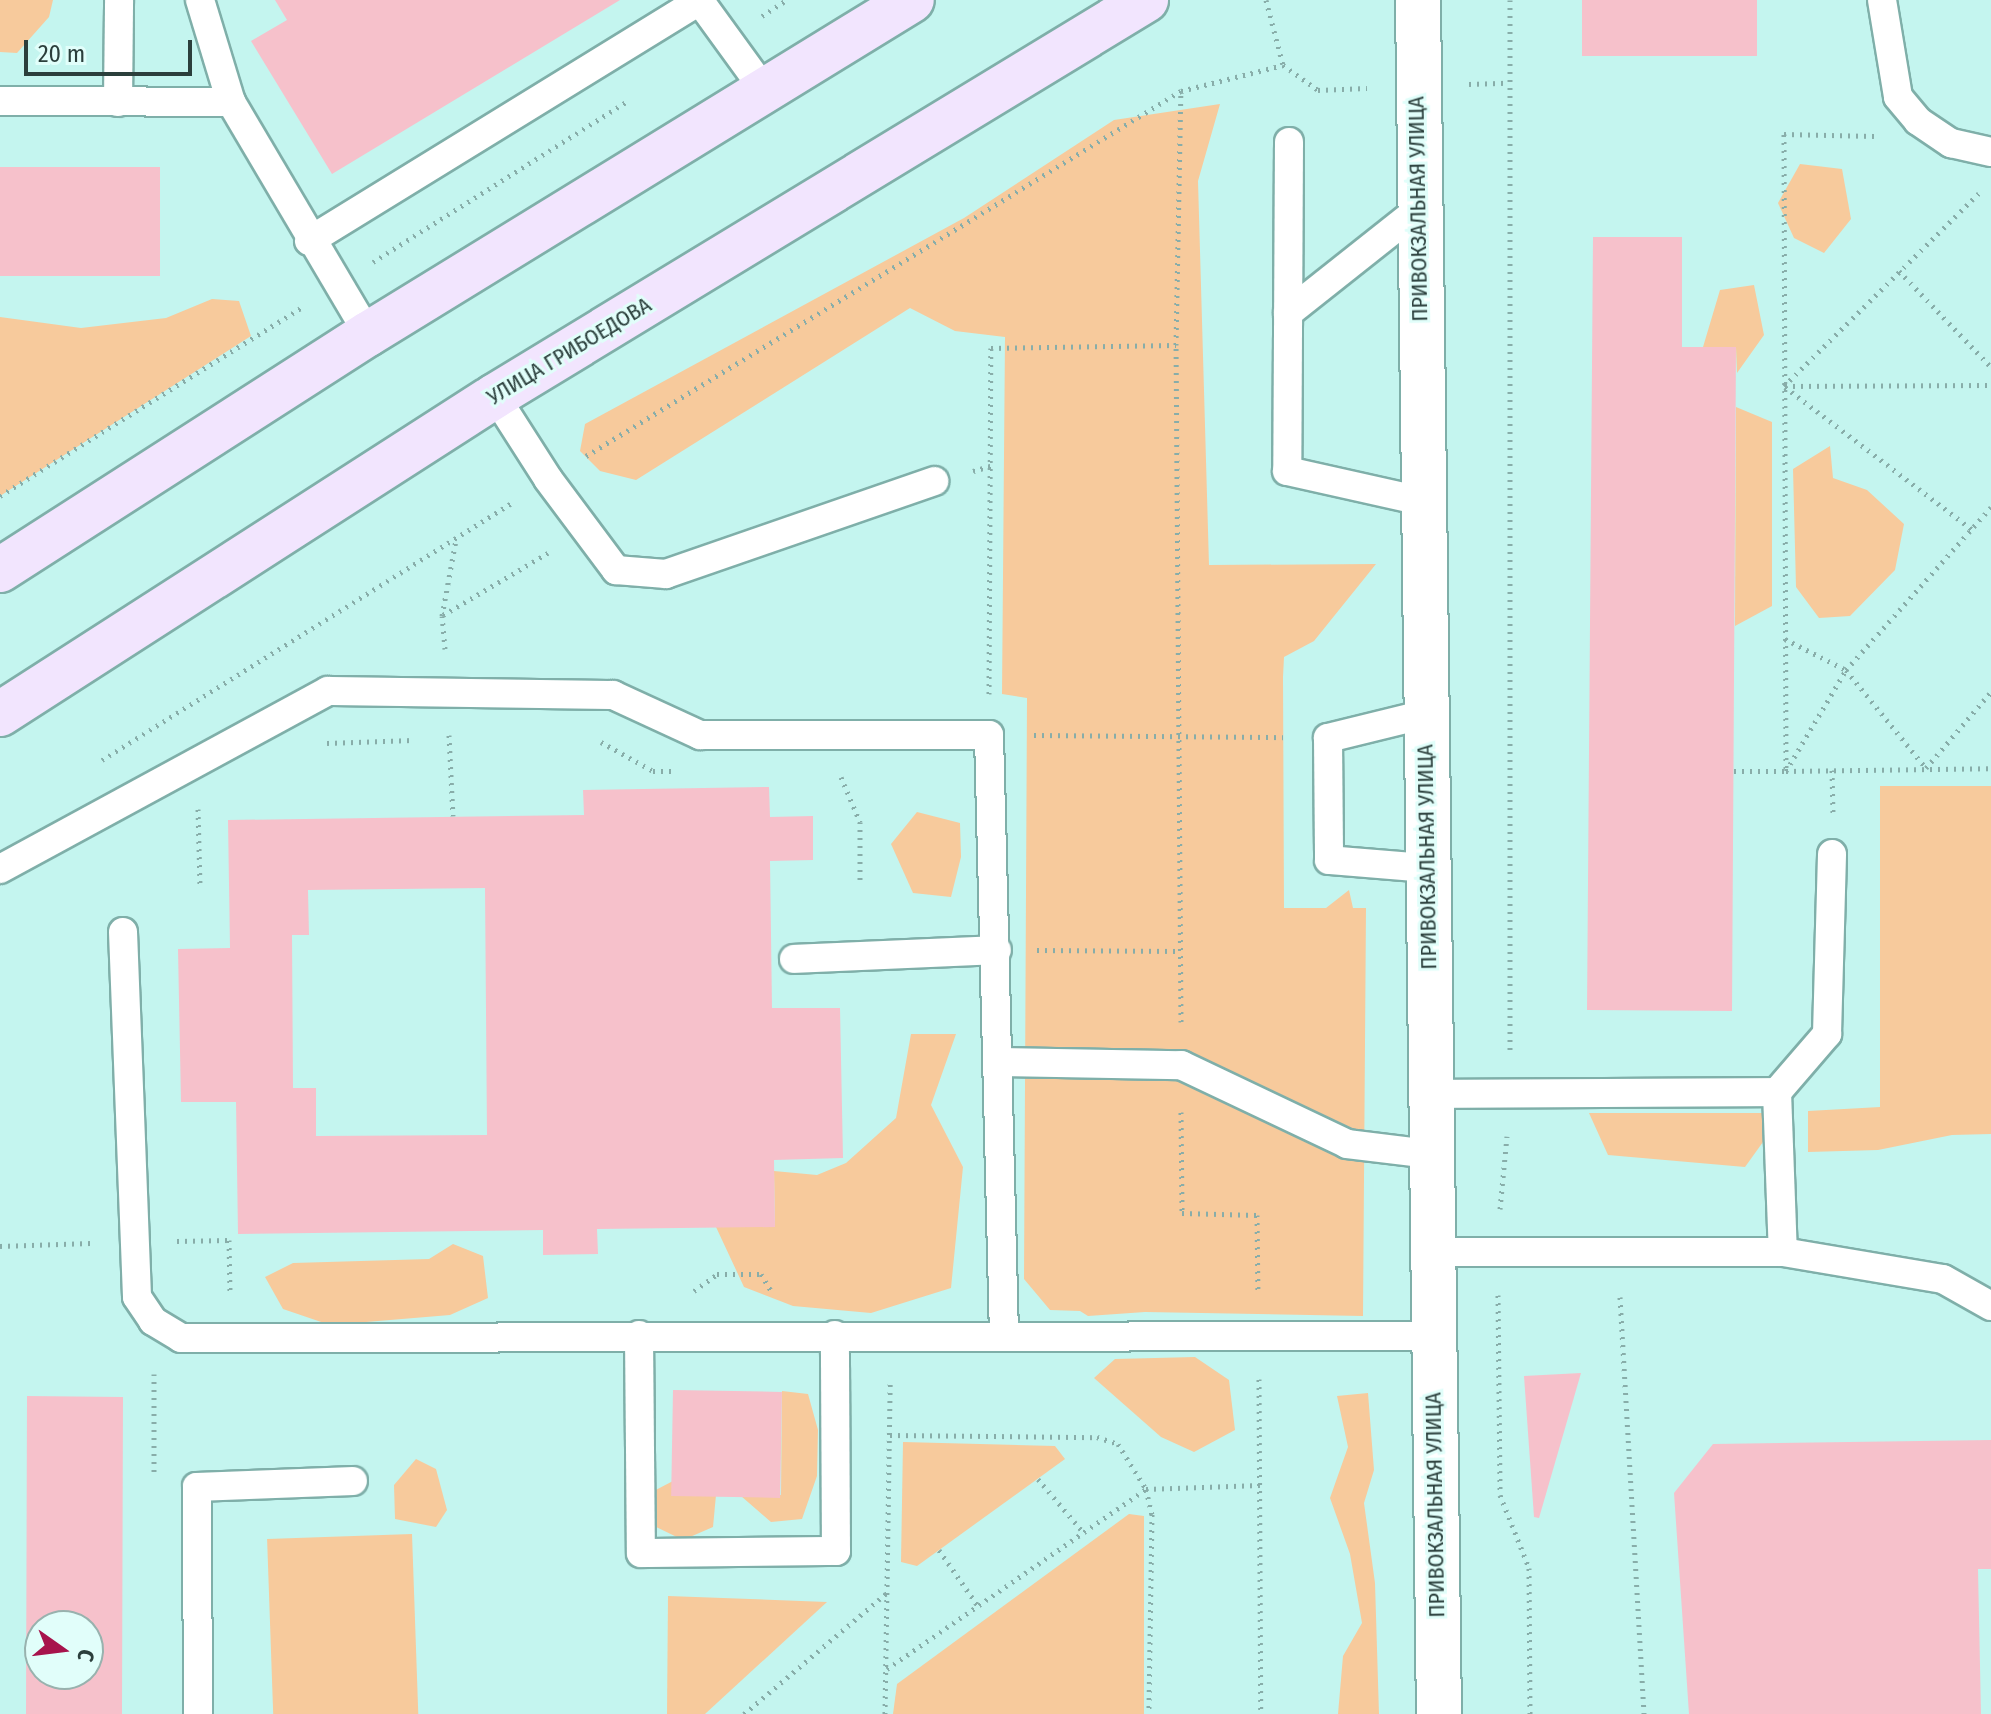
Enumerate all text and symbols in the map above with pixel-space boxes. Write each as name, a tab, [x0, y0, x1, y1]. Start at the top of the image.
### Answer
scale bar	[28, 24, 196, 74]
text: 20 m	[38, 40, 85, 68]
street label: ПРИВОКЗАЛЬНАЯ УЛИЦА	[1403, 96, 1433, 322]
street label: УЛИЦА ГРИБОЕДОВА	[482, 292, 656, 410]
street label: ПРИВОКЗАЛЬНАЯ УЛИЦА	[1412, 744, 1442, 970]
street label: ПРИВОКЗАЛЬНАЯ УЛИЦА	[1420, 1392, 1450, 1618]
north arrow	[24, 1610, 104, 1690]
text: С	[71, 1647, 100, 1664]

